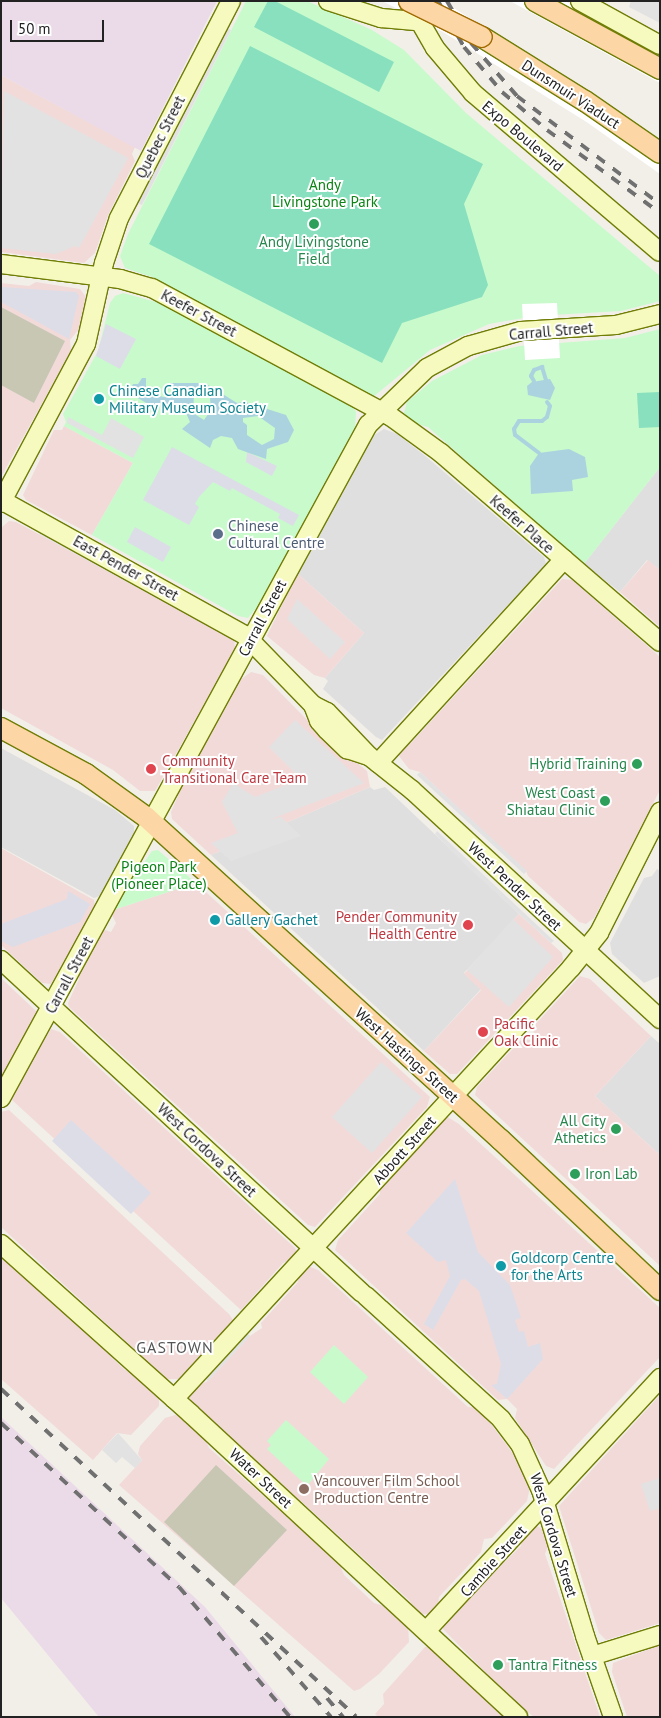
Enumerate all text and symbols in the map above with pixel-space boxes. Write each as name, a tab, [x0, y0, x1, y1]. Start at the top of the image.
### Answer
scale bar	[12, 10, 106, 42]
text: 50 m	[18, 19, 51, 38]
street label: Dunsmuir Viaduct	[518, 55, 624, 133]
street label: Quebec Street	[131, 93, 189, 181]
street label: Expo Boulevard	[479, 97, 567, 175]
park label: Andy Livingstone Park	[272, 175, 378, 210]
marker: Andy Livingstone Field	[308, 218, 320, 230]
place label: Andy Livingstone Field	[259, 232, 369, 267]
street label: Keefer Street	[158, 286, 240, 340]
street label: Carrall Street	[508, 318, 594, 344]
place label: Chinese Canadian Military Museum Society	[109, 381, 267, 416]
marker: Chinese Canadian Military Museum Society	[93, 393, 105, 405]
street label: Keefer Place	[486, 491, 558, 557]
place label: Chinese Cultural Centre	[228, 516, 325, 551]
marker: Chinese Cultural Centre	[212, 528, 224, 540]
street label: East Pender Street	[70, 532, 182, 604]
street label: Carrall Street	[234, 576, 290, 660]
place label: Community Transitional Care Team	[162, 751, 307, 786]
place label: Hybrid Training	[529, 755, 627, 773]
marker: Hybrid Training	[631, 758, 643, 770]
marker: Community Transitional Care Team	[144, 762, 158, 776]
place label: West Coast Shiatau Clinic	[507, 783, 595, 818]
marker: West Coast Shiatau Clinic	[599, 795, 611, 807]
street label: West Pender Street	[464, 838, 566, 934]
park label: Pigeon Park (Pioneer Place)	[111, 857, 207, 892]
place label: Pender Community Health Centre	[336, 907, 457, 942]
place label: Gallery Gachet	[225, 911, 318, 929]
marker: Gallery Gachet	[209, 914, 221, 926]
marker: Pender Community Health Centre	[461, 918, 475, 932]
street label: Carrall Street	[41, 933, 97, 1017]
street label: West Hastings Street	[352, 1004, 462, 1106]
place label: Pacific Oak Clinic	[494, 1014, 559, 1049]
marker: Pacific Oak Clinic	[476, 1025, 490, 1039]
street label: West Cordova Street	[154, 1099, 260, 1201]
place label: All City Athetics	[554, 1111, 606, 1146]
street label: Abbott Street	[369, 1112, 439, 1188]
marker: All City Athetics	[610, 1123, 622, 1135]
place label: Iron Lab	[585, 1165, 638, 1183]
marker: Iron Lab	[569, 1168, 581, 1180]
place label: Goldcorp Centre for the Arts	[511, 1248, 614, 1283]
marker: Goldcorp Centre for the Arts	[495, 1260, 507, 1272]
district label: GASTOWN	[135, 1337, 215, 1357]
street label: Water Street	[226, 1444, 296, 1512]
place label: Vancouver Film School Production Centre	[314, 1471, 459, 1506]
street label: West Cordova Street	[527, 1471, 581, 1599]
marker: Vancouver Film School Production Centre	[298, 1483, 310, 1495]
street label: Cambie Street	[456, 1522, 530, 1600]
place label: Tantra Fitness	[508, 1656, 597, 1674]
marker: Tantra Fitness	[492, 1659, 504, 1671]

